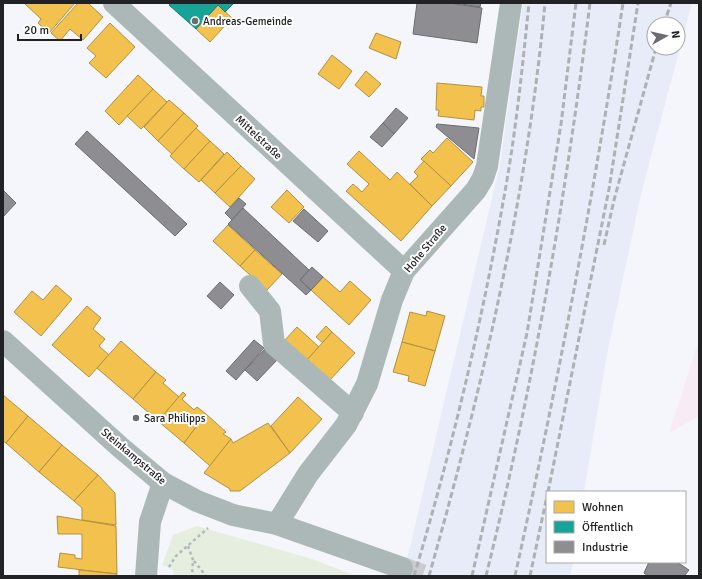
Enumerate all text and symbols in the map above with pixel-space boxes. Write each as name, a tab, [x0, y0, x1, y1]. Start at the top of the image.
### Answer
place label: Andreas-Gemeinde	[203, 15, 292, 28]
scale bar	[18, 16, 81, 42]
marker: Andreas-Gemeinde	[190, 16, 200, 26]
north arrow	[646, 16, 686, 56]
text: 20 m	[24, 23, 49, 38]
text: N	[668, 30, 682, 39]
street label: Mittelstraße	[233, 113, 285, 162]
street label: Hohe Straße	[401, 222, 449, 275]
place label: Sara Philipps	[144, 412, 206, 425]
marker: Sara Philipps	[131, 413, 141, 423]
street label: Steinkampstraße	[99, 425, 169, 487]
legend	[546, 491, 686, 563]
text: Wohnen	[582, 500, 624, 515]
text: Öffentlich	[582, 520, 633, 535]
text: Industrie	[582, 540, 628, 555]

